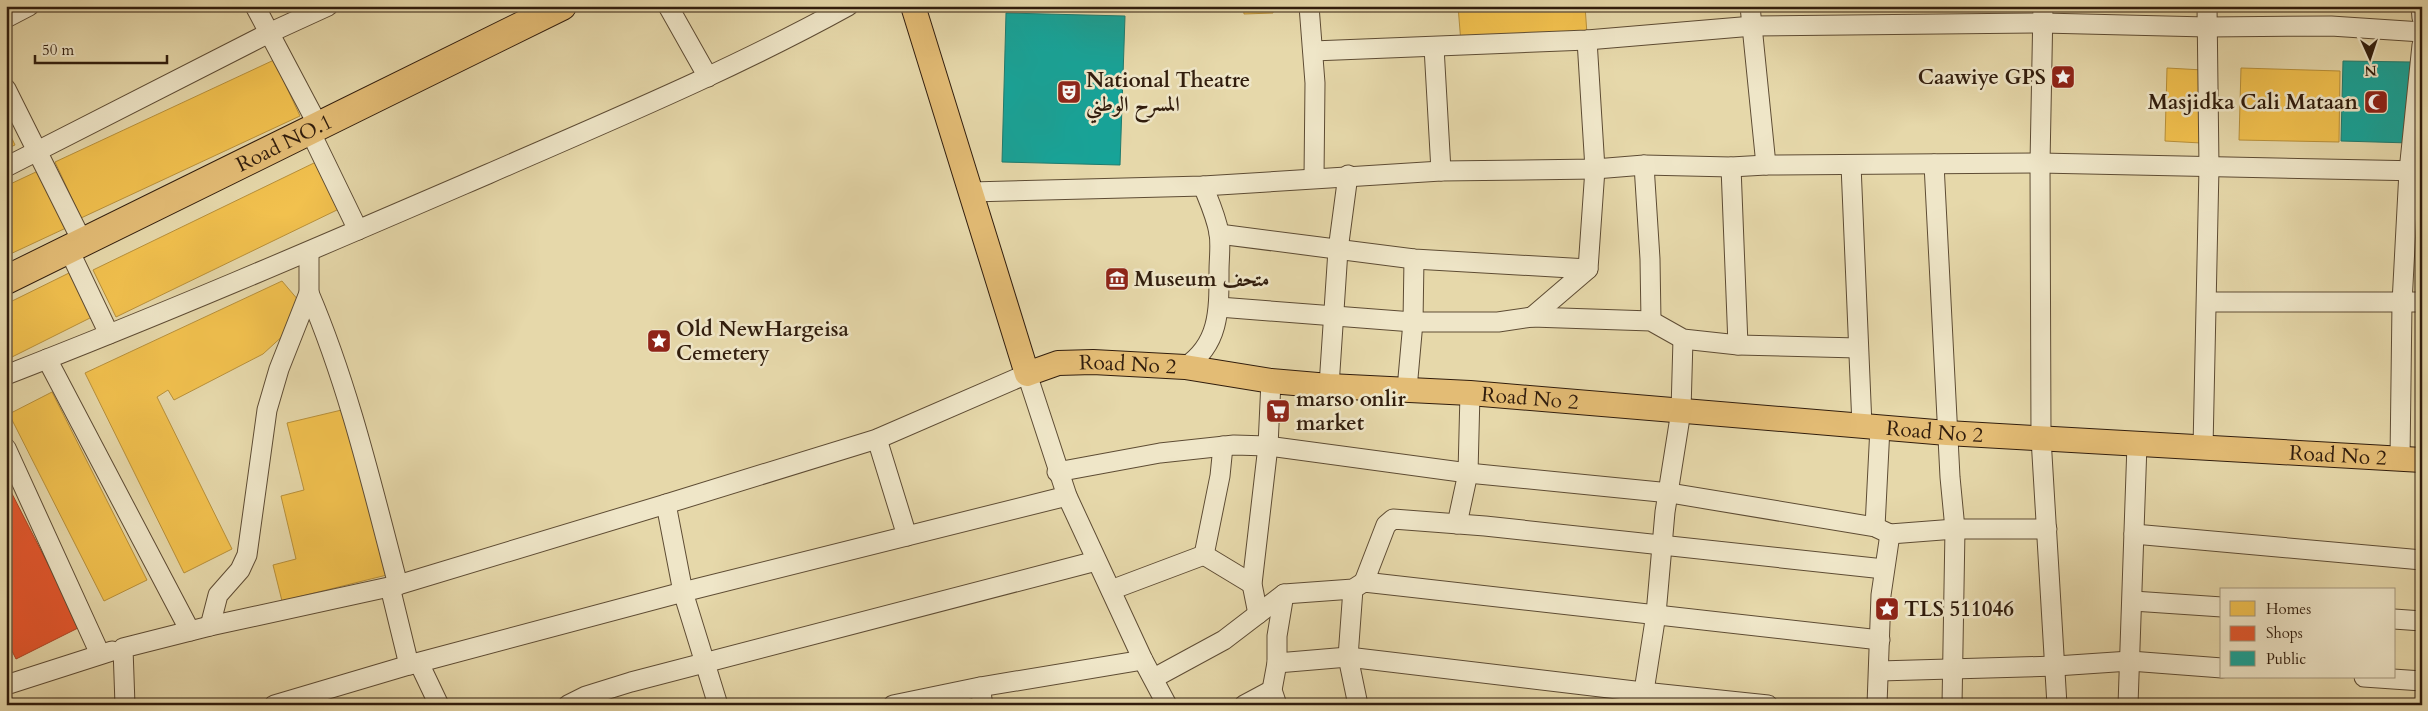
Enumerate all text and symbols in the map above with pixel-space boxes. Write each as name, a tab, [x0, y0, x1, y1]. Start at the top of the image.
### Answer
scale bar	[35, 32, 168, 64]
north arrow	[2346, 32, 2396, 82]
text: 50 m	[42, 40, 74, 60]
text: N	[2364, 61, 2377, 80]
place label: Caawiye GPS	[1918, 63, 2046, 92]
place icon: Caawiye GPS	[2050, 64, 2076, 90]
place label: National Theatre المسرح الوطني	[1086, 66, 1250, 124]
theatre icon: National Theatre المسرح الوطني	[1056, 79, 1082, 105]
place label: Masjidka Cali Mataan	[2148, 88, 2358, 117]
mosque icon: Masjidka Cali Mataan	[2363, 89, 2389, 115]
street label: Road NO.1	[231, 107, 337, 179]
place label: Museum متحف	[1134, 265, 1269, 294]
museum icon: Museum متحف	[1104, 266, 1130, 292]
place label: Old NewHargeisa Cemetery	[676, 315, 850, 368]
place icon: Old NewHargeisa Cemetery	[646, 328, 672, 354]
street label: Road No 2	[1079, 348, 1177, 382]
street label: Road No 2	[1480, 380, 1580, 417]
place label: marso onlir market	[1296, 385, 1406, 438]
supermarket icon: marso onlir market	[1265, 398, 1291, 424]
street label: Road No 2	[1885, 414, 1984, 450]
street label: Road No 2	[2288, 438, 2388, 473]
legend	[2220, 588, 2396, 678]
place label: TLS 511046	[1904, 595, 2014, 624]
place icon: TLS 511046	[1874, 596, 1900, 622]
text: Homes	[2266, 599, 2311, 619]
text: Shops	[2266, 623, 2303, 643]
text: Public	[2266, 649, 2306, 669]

